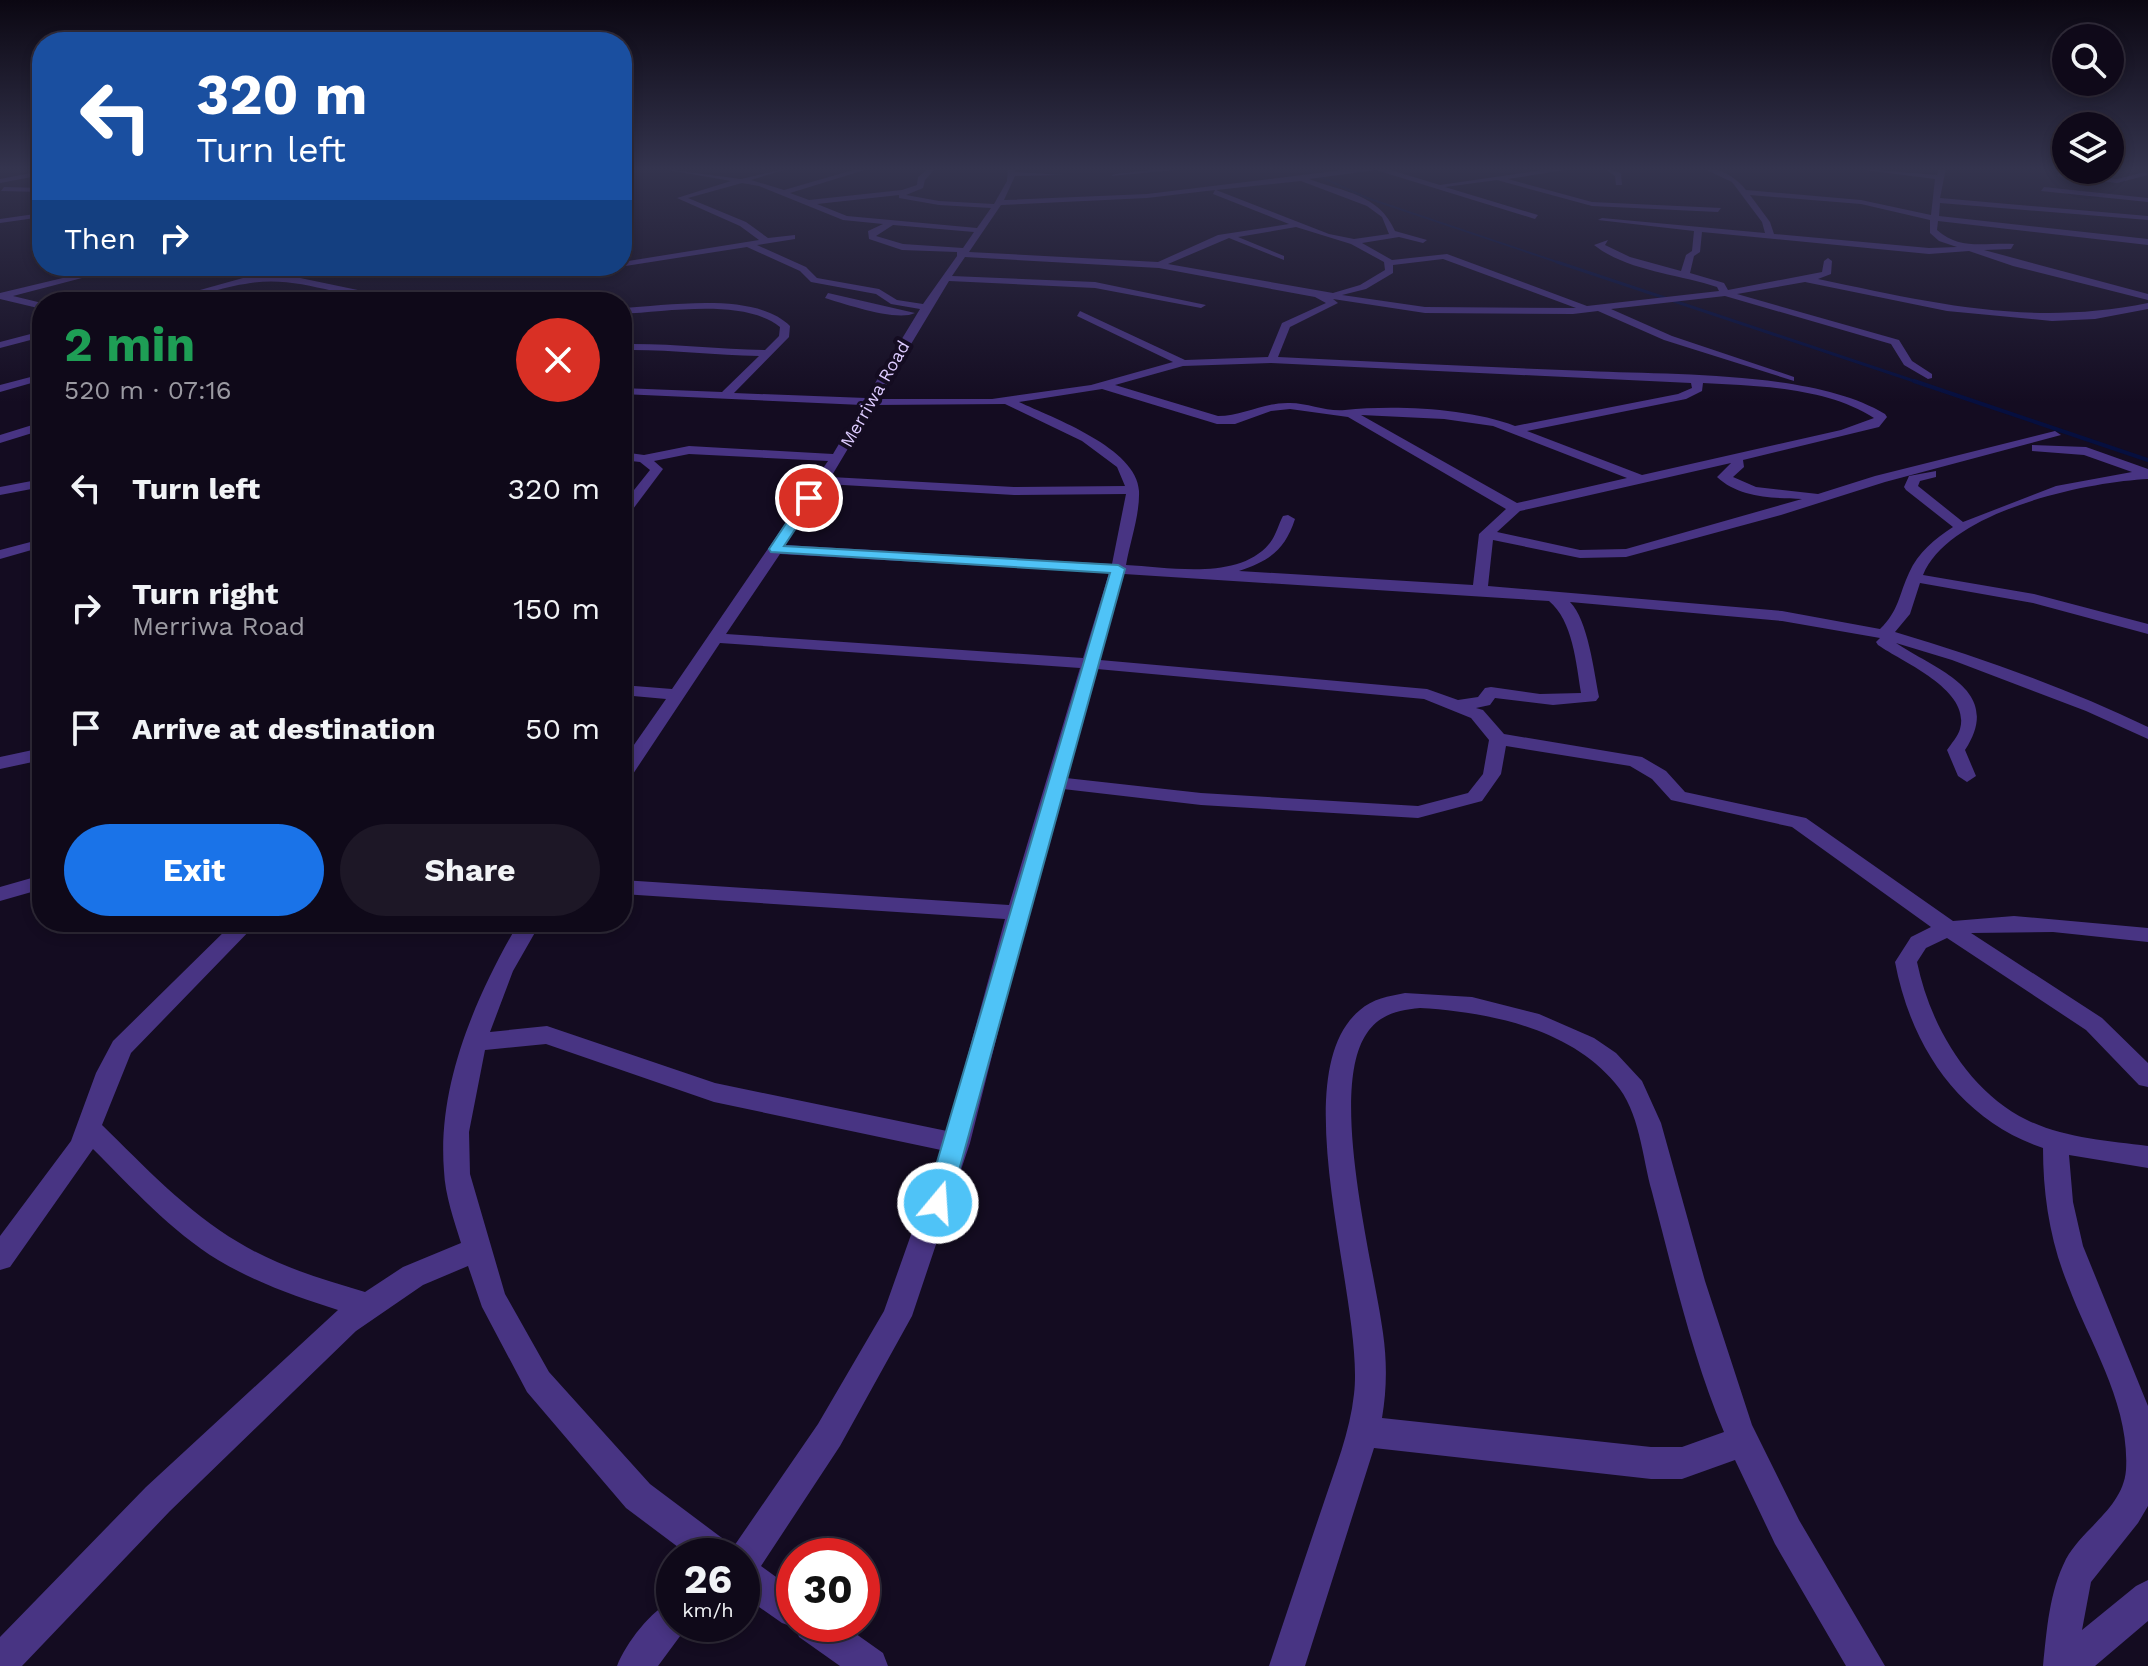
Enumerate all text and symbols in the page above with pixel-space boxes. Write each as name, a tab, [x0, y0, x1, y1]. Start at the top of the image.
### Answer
map controls	[2052, 24, 2124, 184]
button: search	[2052, 24, 2124, 96]
text: 320 m	[196, 62, 367, 128]
icon: left	[64, 64, 168, 168]
button: layers	[2052, 112, 2124, 184]
text: Turn left	[196, 129, 346, 171]
icon: right	[152, 216, 196, 260]
text: Then	[64, 221, 136, 256]
text: 2 min	[64, 316, 195, 373]
button: close	[516, 318, 600, 402]
street label: Merriwa Road	[836, 337, 914, 451]
text: 520 m · 07:16	[64, 375, 232, 405]
pin	[775, 464, 843, 532]
icon: left	[64, 466, 108, 510]
text: Turn left	[132, 471, 260, 506]
text: 320 m	[508, 471, 600, 506]
icon: arrive	[787, 476, 831, 520]
text: Turn right	[132, 576, 278, 611]
icon: right	[64, 586, 108, 630]
text: 150 m	[513, 591, 600, 626]
text: Merriwa Road	[132, 611, 305, 641]
icon: arrive	[64, 706, 108, 750]
text: Arrive at destination	[132, 711, 436, 746]
text: 50 m	[525, 711, 600, 746]
button: Exit	[64, 824, 324, 916]
button: Share	[340, 824, 600, 916]
position arrow	[896, 1161, 980, 1245]
speed limit sign: 30	[776, 1538, 880, 1642]
text: 26	[684, 1556, 732, 1603]
text: km/h	[682, 1598, 734, 1622]

